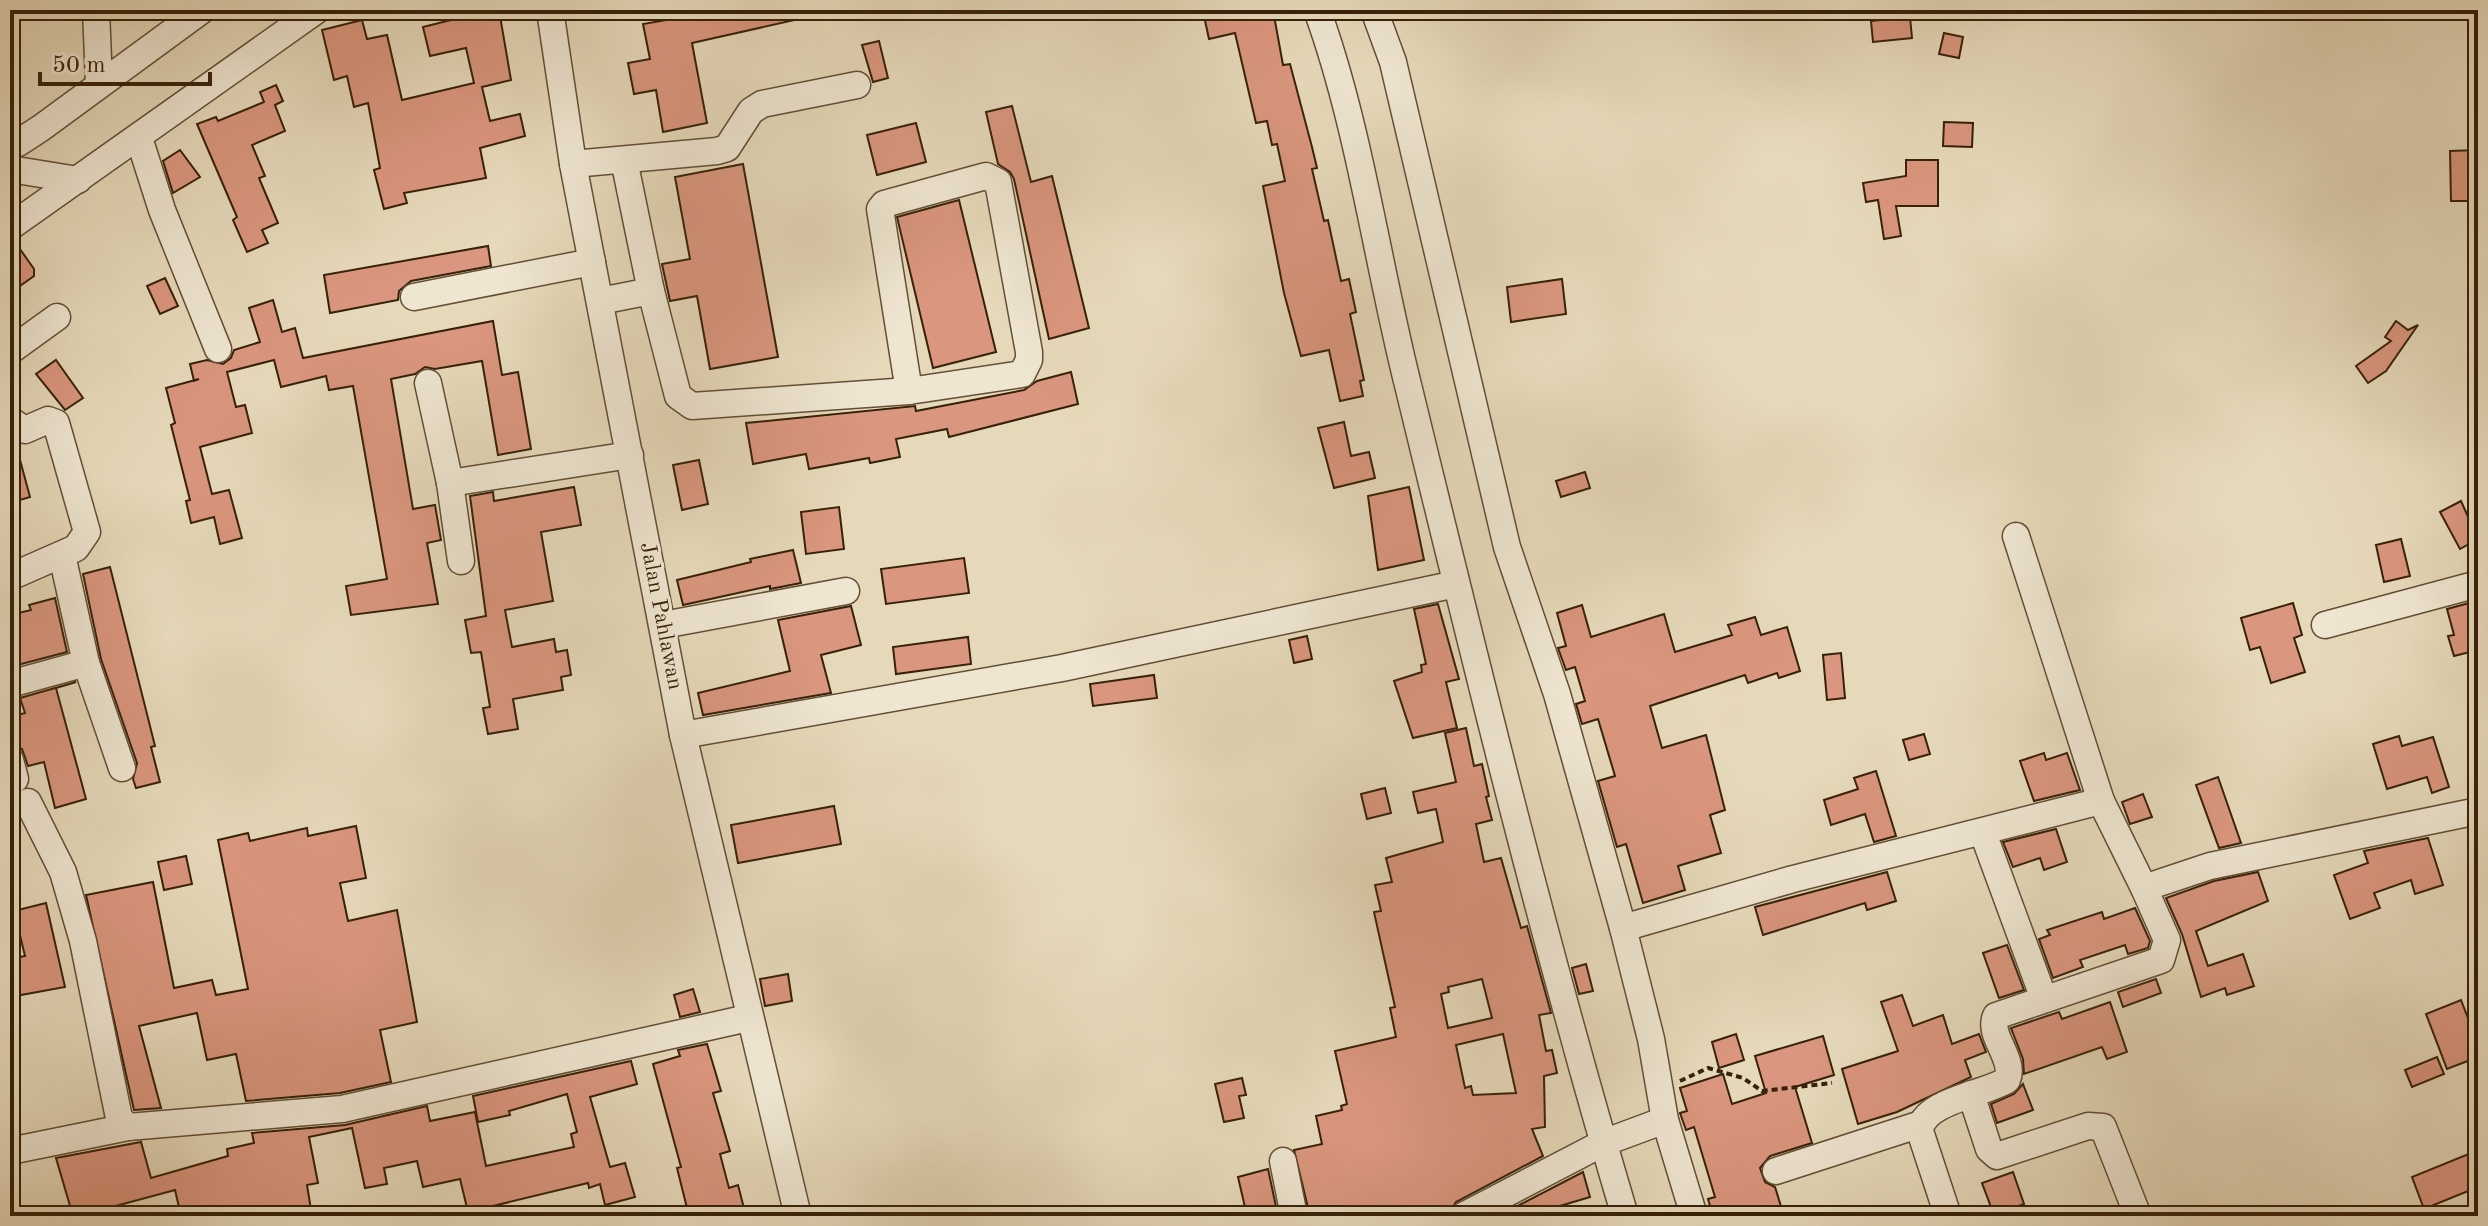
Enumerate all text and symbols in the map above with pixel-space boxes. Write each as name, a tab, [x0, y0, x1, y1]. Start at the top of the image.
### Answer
scale bar	[40, 36, 210, 86]
text: 50 m	[52, 54, 106, 78]
street label: Jalan Pahlawan	[636, 540, 686, 692]

